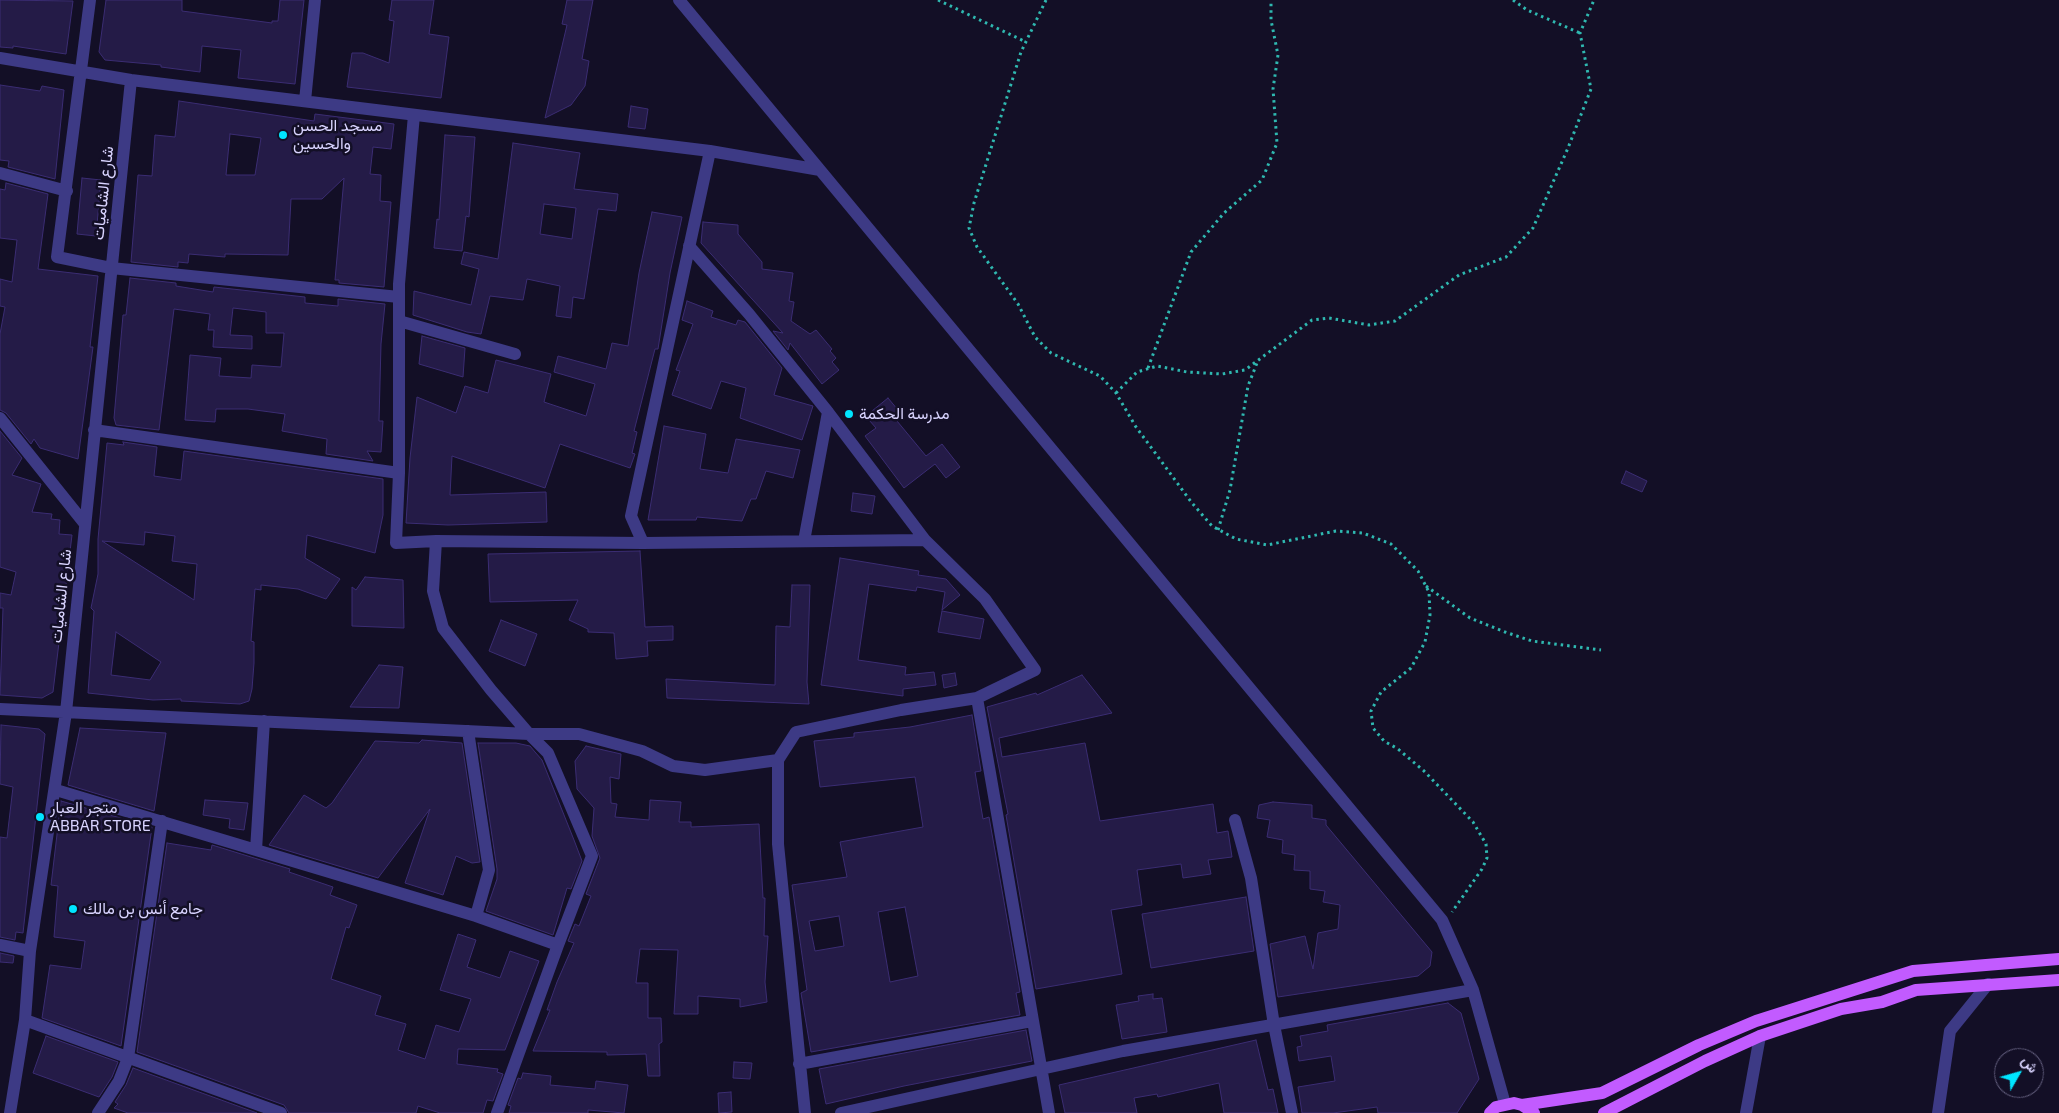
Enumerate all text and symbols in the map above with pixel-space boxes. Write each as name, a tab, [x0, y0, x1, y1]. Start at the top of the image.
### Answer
place label: مسجد الحسن والحسين	[293, 116, 382, 154]
marker: مسجد الحسن والحسين	[277, 129, 289, 141]
street label: شارع الشاميات	[89, 145, 117, 241]
place label: مدرسة الحكمة	[859, 404, 950, 424]
marker: مدرسة الحكمة	[843, 408, 855, 420]
street label: شارع الشاميات	[47, 548, 75, 644]
place label: متجر العبار ABBAR STORE	[50, 798, 151, 836]
marker: متجر العبار ABBAR STORE	[34, 811, 46, 823]
place label: جامع أنس بن مالك	[83, 899, 203, 919]
marker: جامع أنس بن مالك	[67, 903, 79, 915]
north arrow	[1994, 1048, 2044, 1098]
text: ش	[2019, 1052, 2042, 1076]

